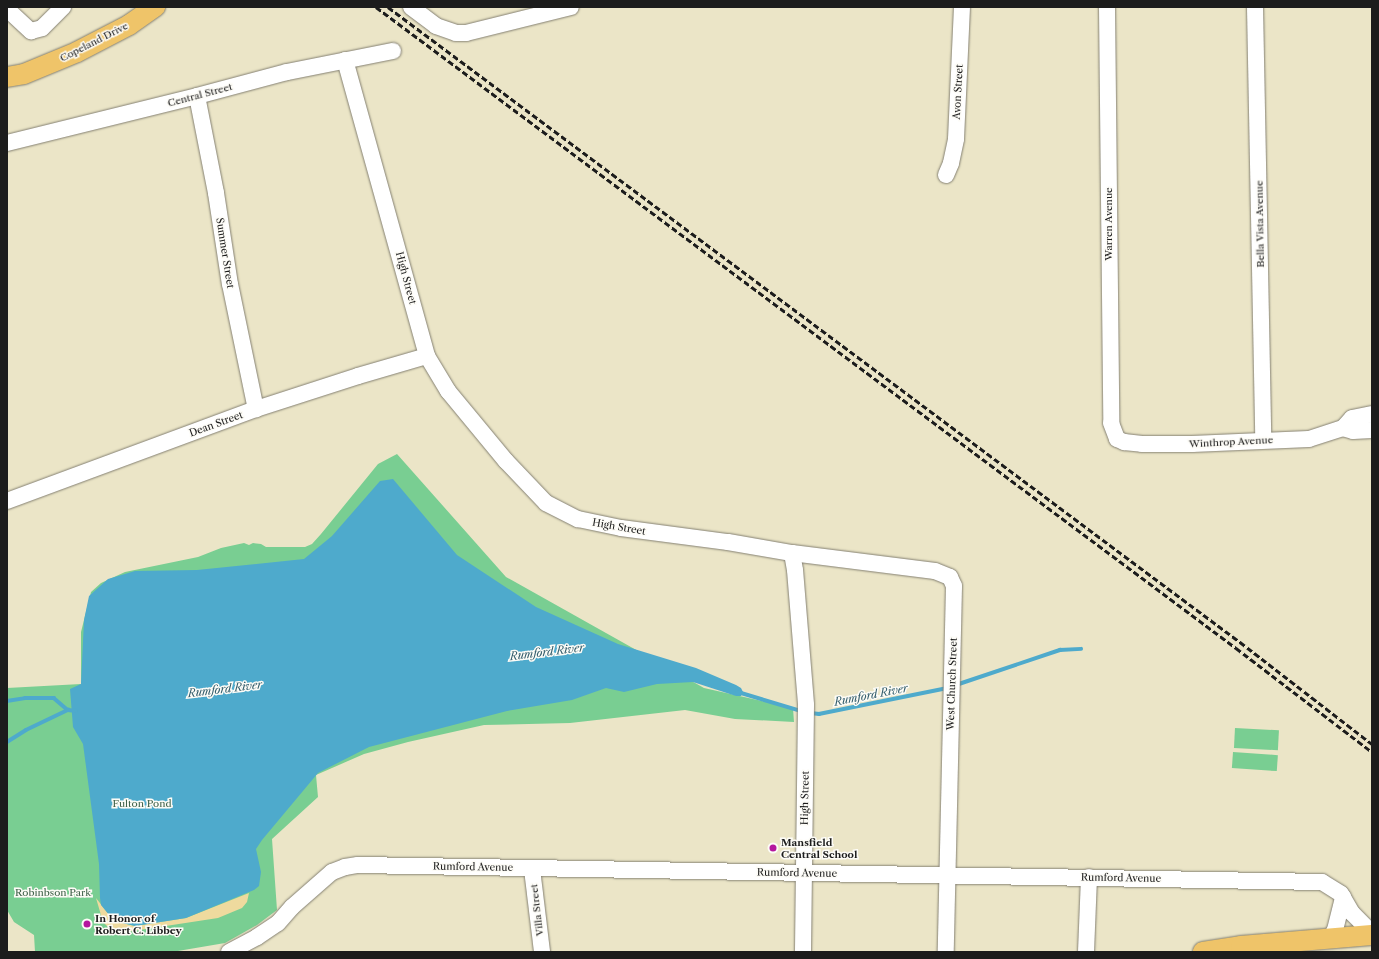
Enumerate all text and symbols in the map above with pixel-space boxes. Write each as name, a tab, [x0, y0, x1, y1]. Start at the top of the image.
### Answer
street label: Copeland Drive	[58, 20, 130, 64]
street label: Avon Street	[951, 64, 965, 120]
street label: Central Street	[166, 81, 234, 109]
street label: Bella Vista Avenue	[1253, 180, 1267, 268]
street label: Warren Avenue	[1103, 187, 1115, 261]
street label: Summer Street	[213, 217, 237, 289]
street label: High Street	[393, 250, 419, 306]
street label: Dean Street	[188, 409, 244, 439]
street label: Winthrop Avenue	[1188, 434, 1274, 450]
street label: High Street	[591, 516, 647, 538]
street label: West Church Street	[944, 637, 960, 731]
water label: Rumford River	[509, 641, 585, 663]
water label: Rumford River	[187, 678, 263, 700]
water label: Rumford River	[833, 681, 909, 709]
street label: High Street	[799, 771, 811, 825]
park label: Fulton Pond	[112, 798, 172, 810]
place label: Mansfield Central School	[781, 836, 857, 860]
marker: Mansfield Central School	[768, 843, 778, 853]
street label: Rumford Avenue	[433, 860, 513, 874]
street label: Rumford Avenue	[757, 866, 837, 880]
street label: Rumford Avenue	[1081, 871, 1161, 885]
street label: Villa Street	[528, 883, 546, 937]
park label: Robinbson Park	[15, 887, 91, 899]
place label: In Honor of Robert C. Libbey	[95, 912, 182, 936]
marker: In Honor of Robert C. Libbey	[82, 919, 92, 929]

